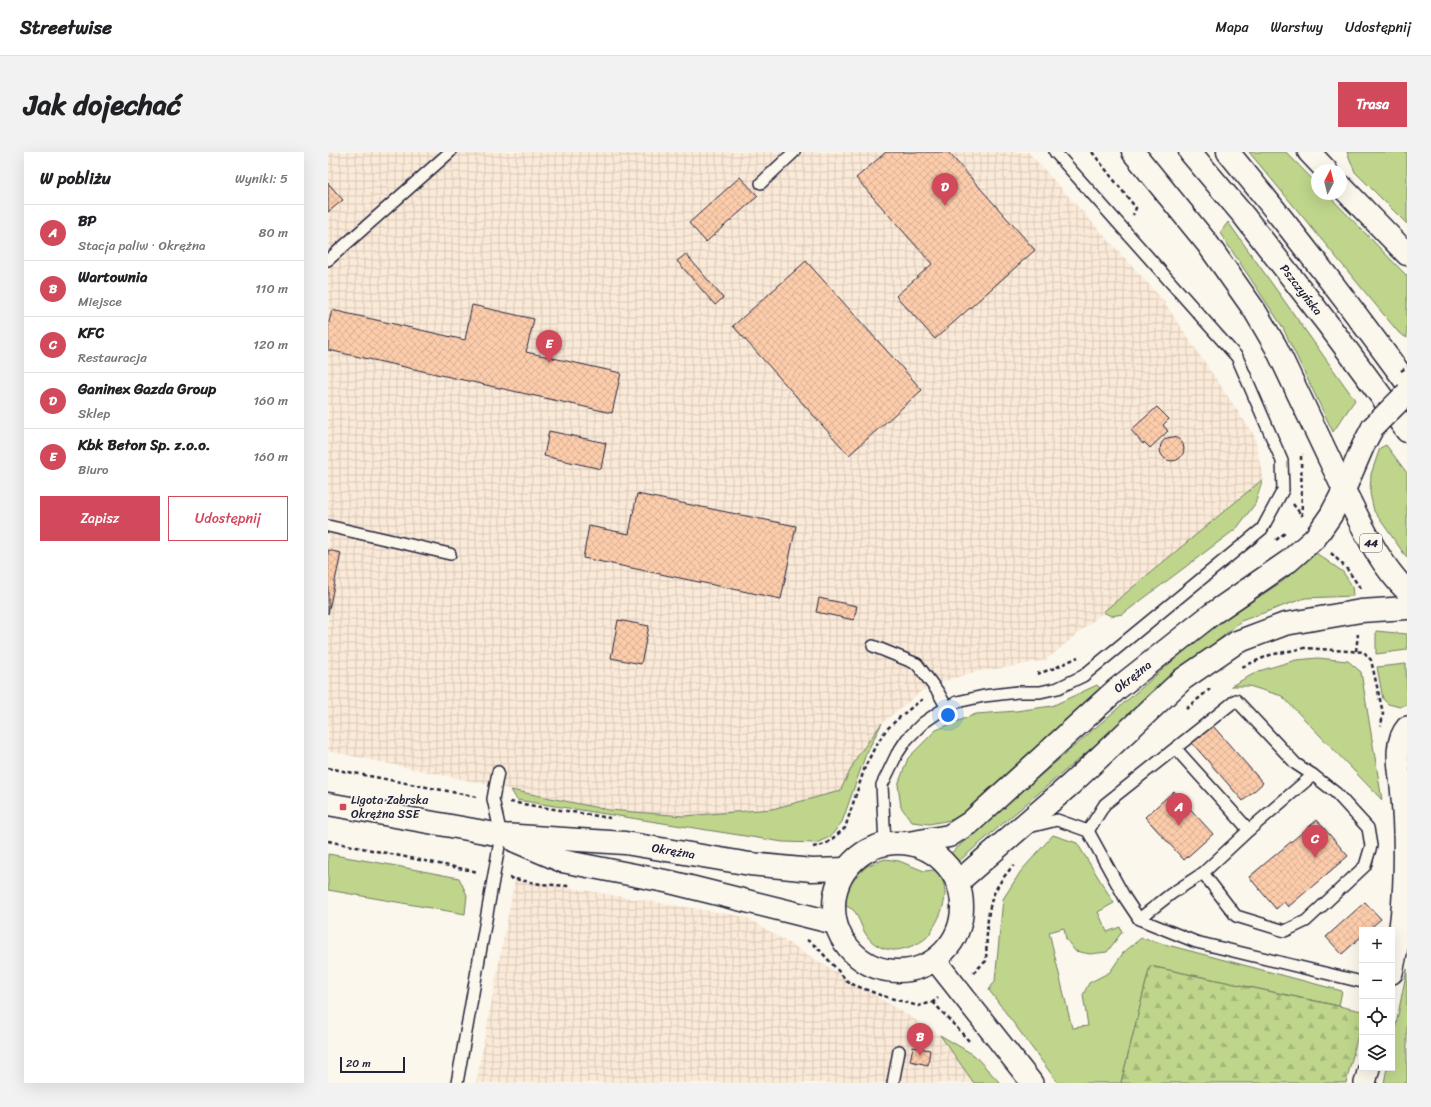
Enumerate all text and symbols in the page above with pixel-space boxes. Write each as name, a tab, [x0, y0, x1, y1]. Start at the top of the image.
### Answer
text: Streetwise	[20, 11, 112, 44]
text: Mapa	[1216, 15, 1248, 40]
text: Warstwy	[1270, 15, 1323, 40]
text: Udostępnij	[1345, 15, 1411, 40]
text: Jak dojechać	[24, 80, 181, 129]
button: Trasa	[1338, 82, 1407, 127]
text: W pobliżu	[40, 163, 111, 193]
north arrow	[1311, 164, 1347, 200]
text: Wyniki: 5	[235, 167, 288, 190]
pin: D	[932, 173, 958, 206]
text: BP	[78, 208, 96, 234]
text: A	[49, 221, 57, 244]
text: 80 m	[259, 221, 288, 244]
text: Stacja paliw · Okrężna	[78, 234, 206, 257]
street label: Pszczyńska	[1274, 259, 1328, 320]
text: Wartownia	[78, 264, 148, 290]
text: B	[49, 277, 57, 300]
text: 110 m	[255, 277, 288, 300]
text: Miejsce	[78, 290, 122, 313]
text: KFC	[78, 320, 104, 346]
pin: E	[536, 330, 562, 363]
text: C	[49, 333, 57, 356]
text: 120 m	[253, 333, 288, 356]
text: Restauracja	[78, 346, 147, 369]
text: Ganinex Gazda Group	[78, 376, 216, 402]
text: D	[49, 389, 57, 412]
text: 160 m	[253, 389, 288, 412]
text: Sklep	[78, 402, 110, 425]
text: Kbk Beton Sp. z.o.o.	[78, 432, 211, 458]
text: E	[49, 445, 57, 468]
text: 160 m	[253, 445, 288, 468]
text: Biuro	[78, 458, 109, 481]
button: Zapisz	[40, 496, 160, 541]
button: Udostępnij	[168, 496, 288, 541]
road number: 44	[1360, 534, 1382, 552]
street label: Okrężna	[1109, 655, 1156, 699]
your location	[938, 705, 958, 725]
place label: Ligota Zabrska Okrężna SSE	[351, 789, 429, 825]
pin: A	[1166, 793, 1192, 826]
marker: Ligota Zabrska Okrężna SSE	[338, 802, 348, 812]
pin: C	[1302, 825, 1328, 858]
street label: Okrężna	[650, 837, 697, 866]
map controls	[1359, 927, 1395, 1071]
button: +	[1359, 927, 1395, 963]
button: −	[1359, 963, 1395, 999]
button: locate	[1359, 999, 1395, 1035]
pin: B	[907, 1023, 933, 1056]
button: layers	[1359, 1035, 1395, 1071]
text: 20 m	[346, 1054, 371, 1073]
scale bar	[340, 1055, 405, 1074]

